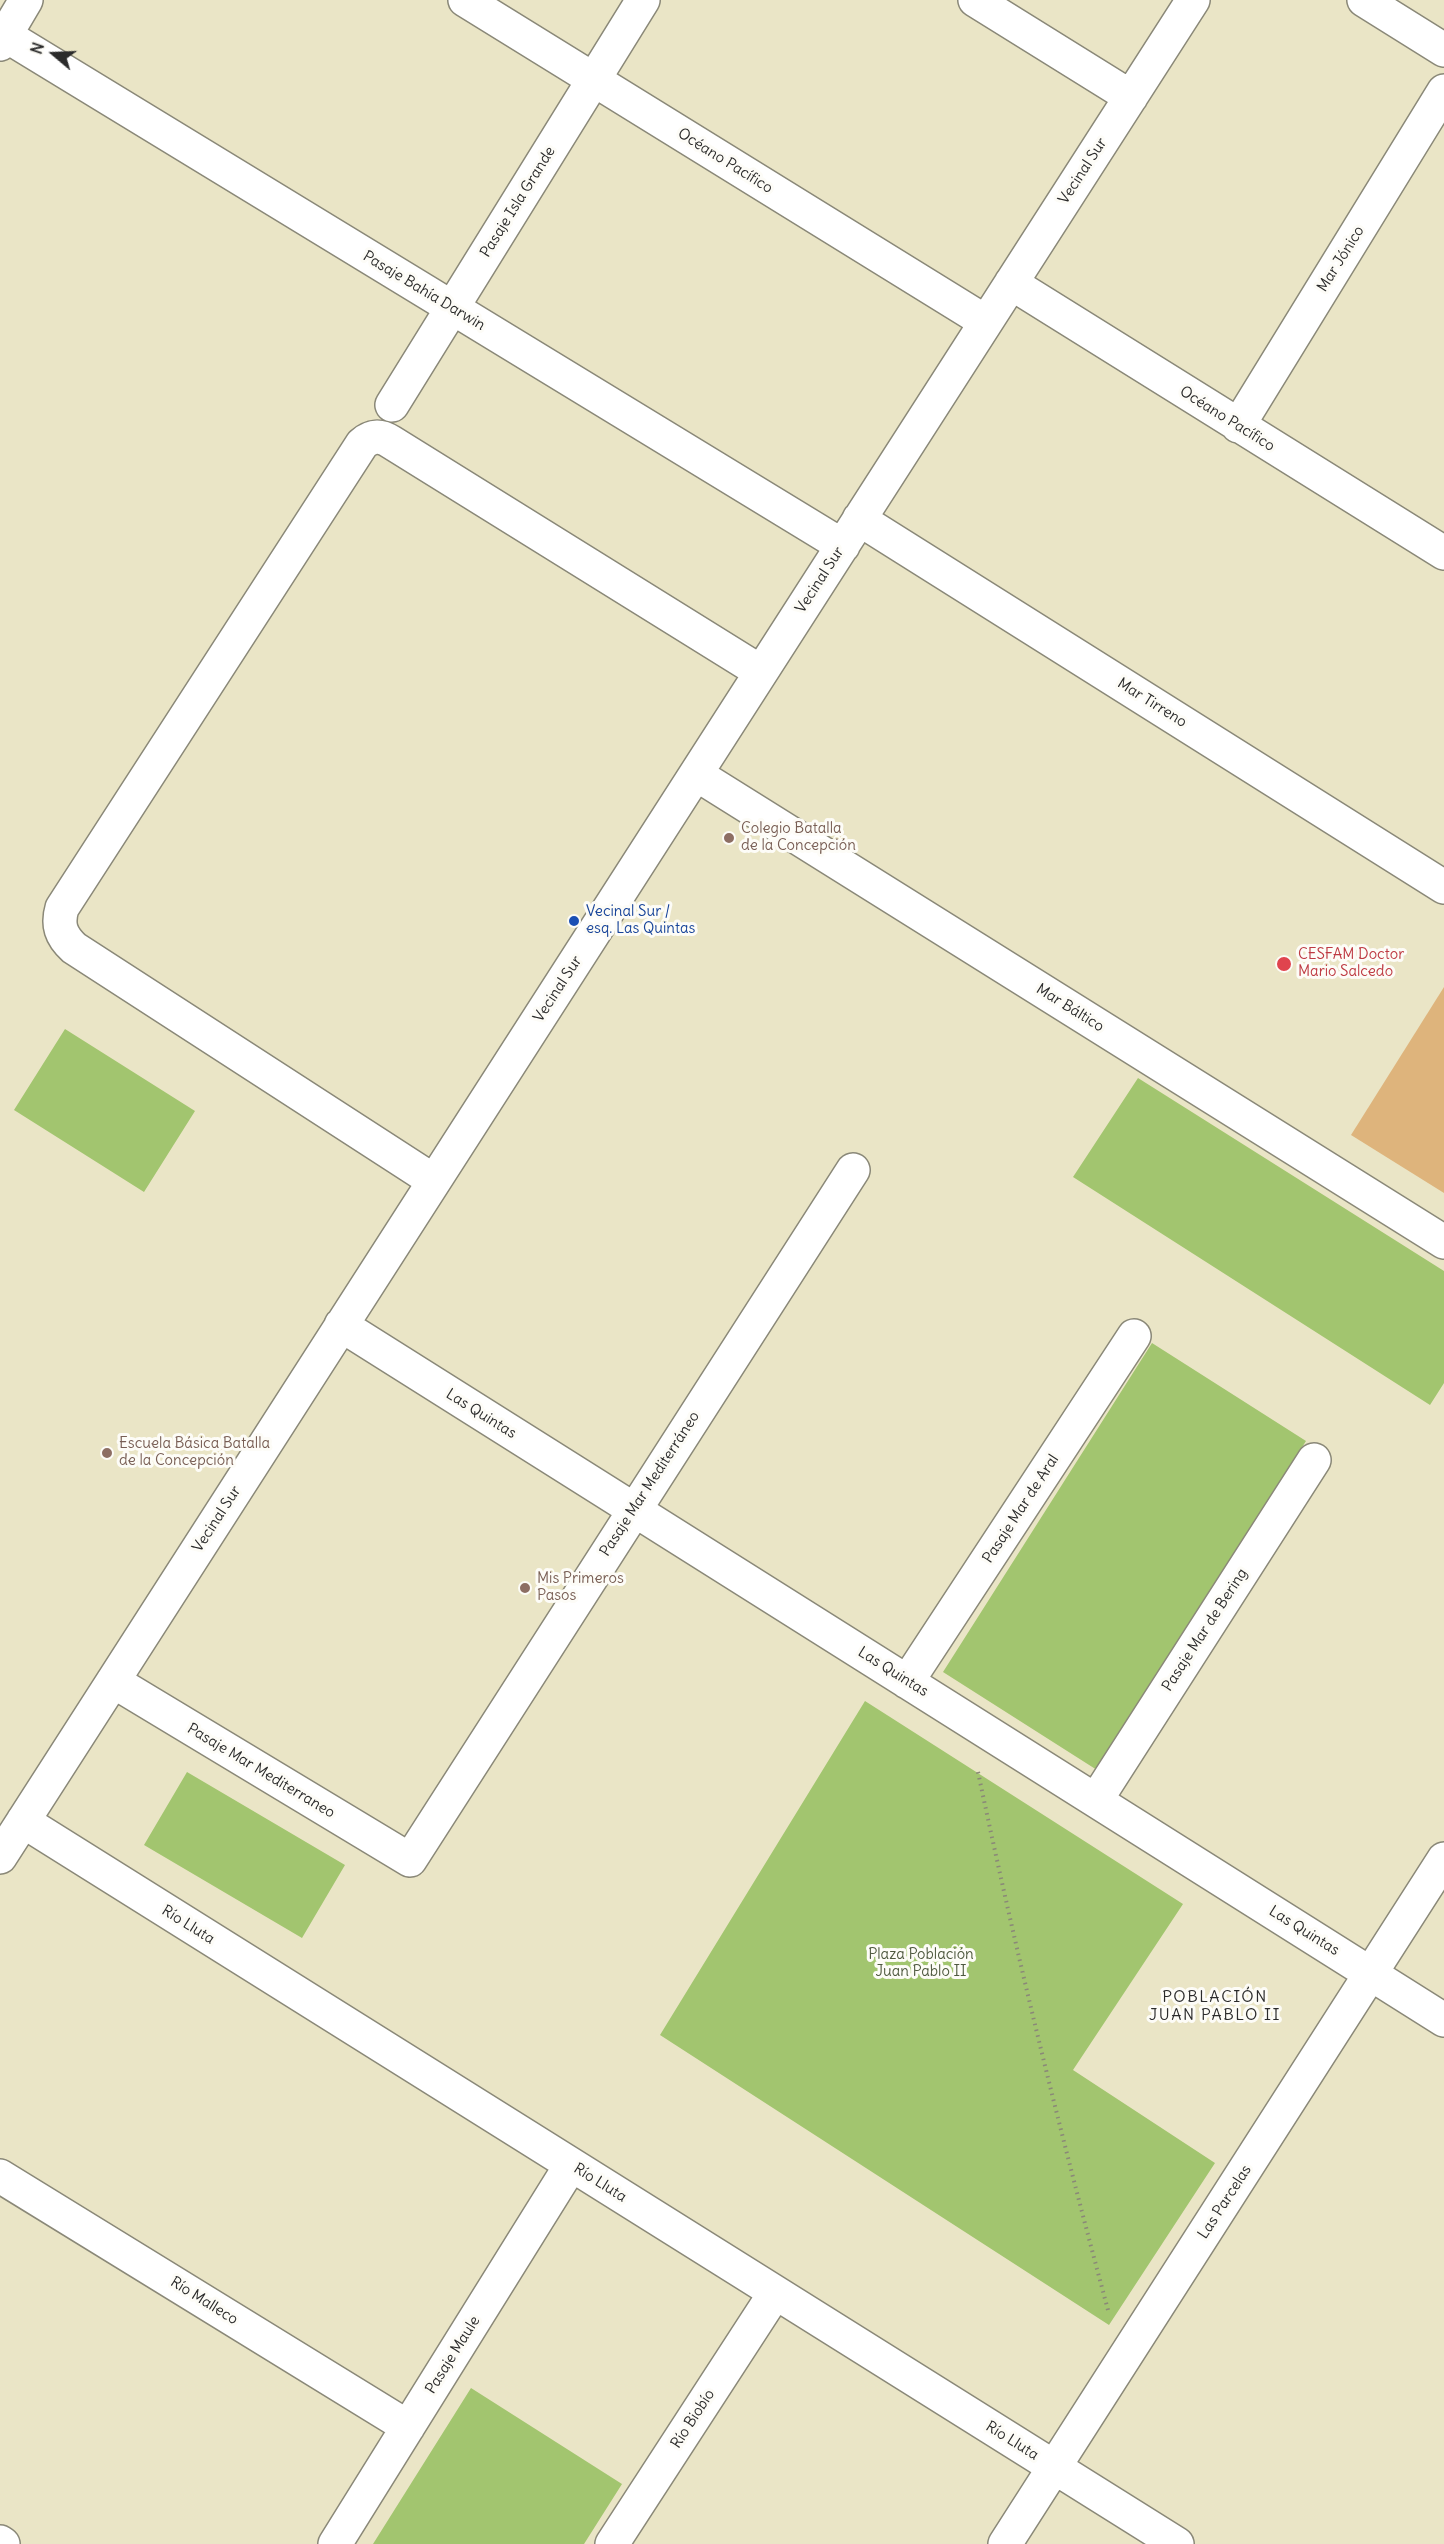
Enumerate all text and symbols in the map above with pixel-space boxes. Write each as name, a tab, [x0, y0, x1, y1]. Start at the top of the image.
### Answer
north arrow	[24, 24, 84, 84]
text: N	[26, 40, 48, 57]
street label: Océano Pacífico	[674, 125, 776, 197]
street label: Vecinal Sur	[1055, 135, 1111, 207]
street label: Pasaje Isla Grande	[477, 143, 559, 261]
street label: Mar Jónico	[1314, 223, 1368, 295]
street label: Pasaje Bahía Darwin	[360, 247, 488, 335]
street label: Océano Pacífico	[1176, 383, 1278, 455]
street label: Vecinal Sur	[792, 544, 848, 616]
street label: Mar Tirreno	[1114, 675, 1190, 731]
place label: Colegio Batalla de la Concepción	[741, 820, 856, 855]
marker: Colegio Batalla de la Concepción	[722, 831, 736, 845]
place label: Vecinal Sur / esq. Las Quintas	[586, 903, 695, 938]
marker: Vecinal Sur / esq. Las Quintas	[567, 914, 581, 928]
place label: CESFAM Doctor Mario Salcedo	[1298, 946, 1404, 981]
street label: Vecinal Sur	[530, 953, 586, 1025]
marker: CESFAM Doctor Mario Salcedo	[1275, 955, 1293, 973]
street label: Mar Báltico	[1033, 980, 1107, 1036]
street label: Las Quintas	[443, 1385, 519, 1443]
street label: Pasaje Mar Mediterráneo	[596, 1408, 704, 1560]
place label: Escuela Básica Batalla de la Concepción	[119, 1435, 270, 1470]
marker: Escuela Básica Batalla de la Concepción	[100, 1446, 114, 1460]
street label: Pasaje Mar de Aral	[979, 1451, 1063, 1567]
street label: Vecinal Sur	[189, 1483, 245, 1555]
street label: Pasaje Mar de Bering	[1159, 1565, 1251, 1695]
place label: Mis Primeros Pasos	[537, 1570, 624, 1605]
marker: Mis Primeros Pasos	[518, 1581, 532, 1595]
street label: Las Quintas	[855, 1643, 931, 1701]
street label: Pasaje Mar Mediterraneo	[184, 1720, 338, 1822]
street label: Río Lluta	[158, 1902, 218, 1948]
street label: Las Quintas	[1266, 1902, 1342, 1960]
park label: Plaza Población Juan Pablo II	[868, 1946, 974, 1981]
district label: POBLACIÓN JUAN PABLO II	[1149, 1987, 1281, 2025]
street label: Río Lluta	[570, 2160, 630, 2206]
street label: Las Parcelas	[1194, 2162, 1256, 2242]
street label: Río Malleco	[167, 2273, 241, 2329]
street label: Pasaje Maule	[422, 2313, 484, 2397]
street label: Río Biobío	[667, 2386, 719, 2452]
street label: Río Lluta	[982, 2418, 1042, 2464]

